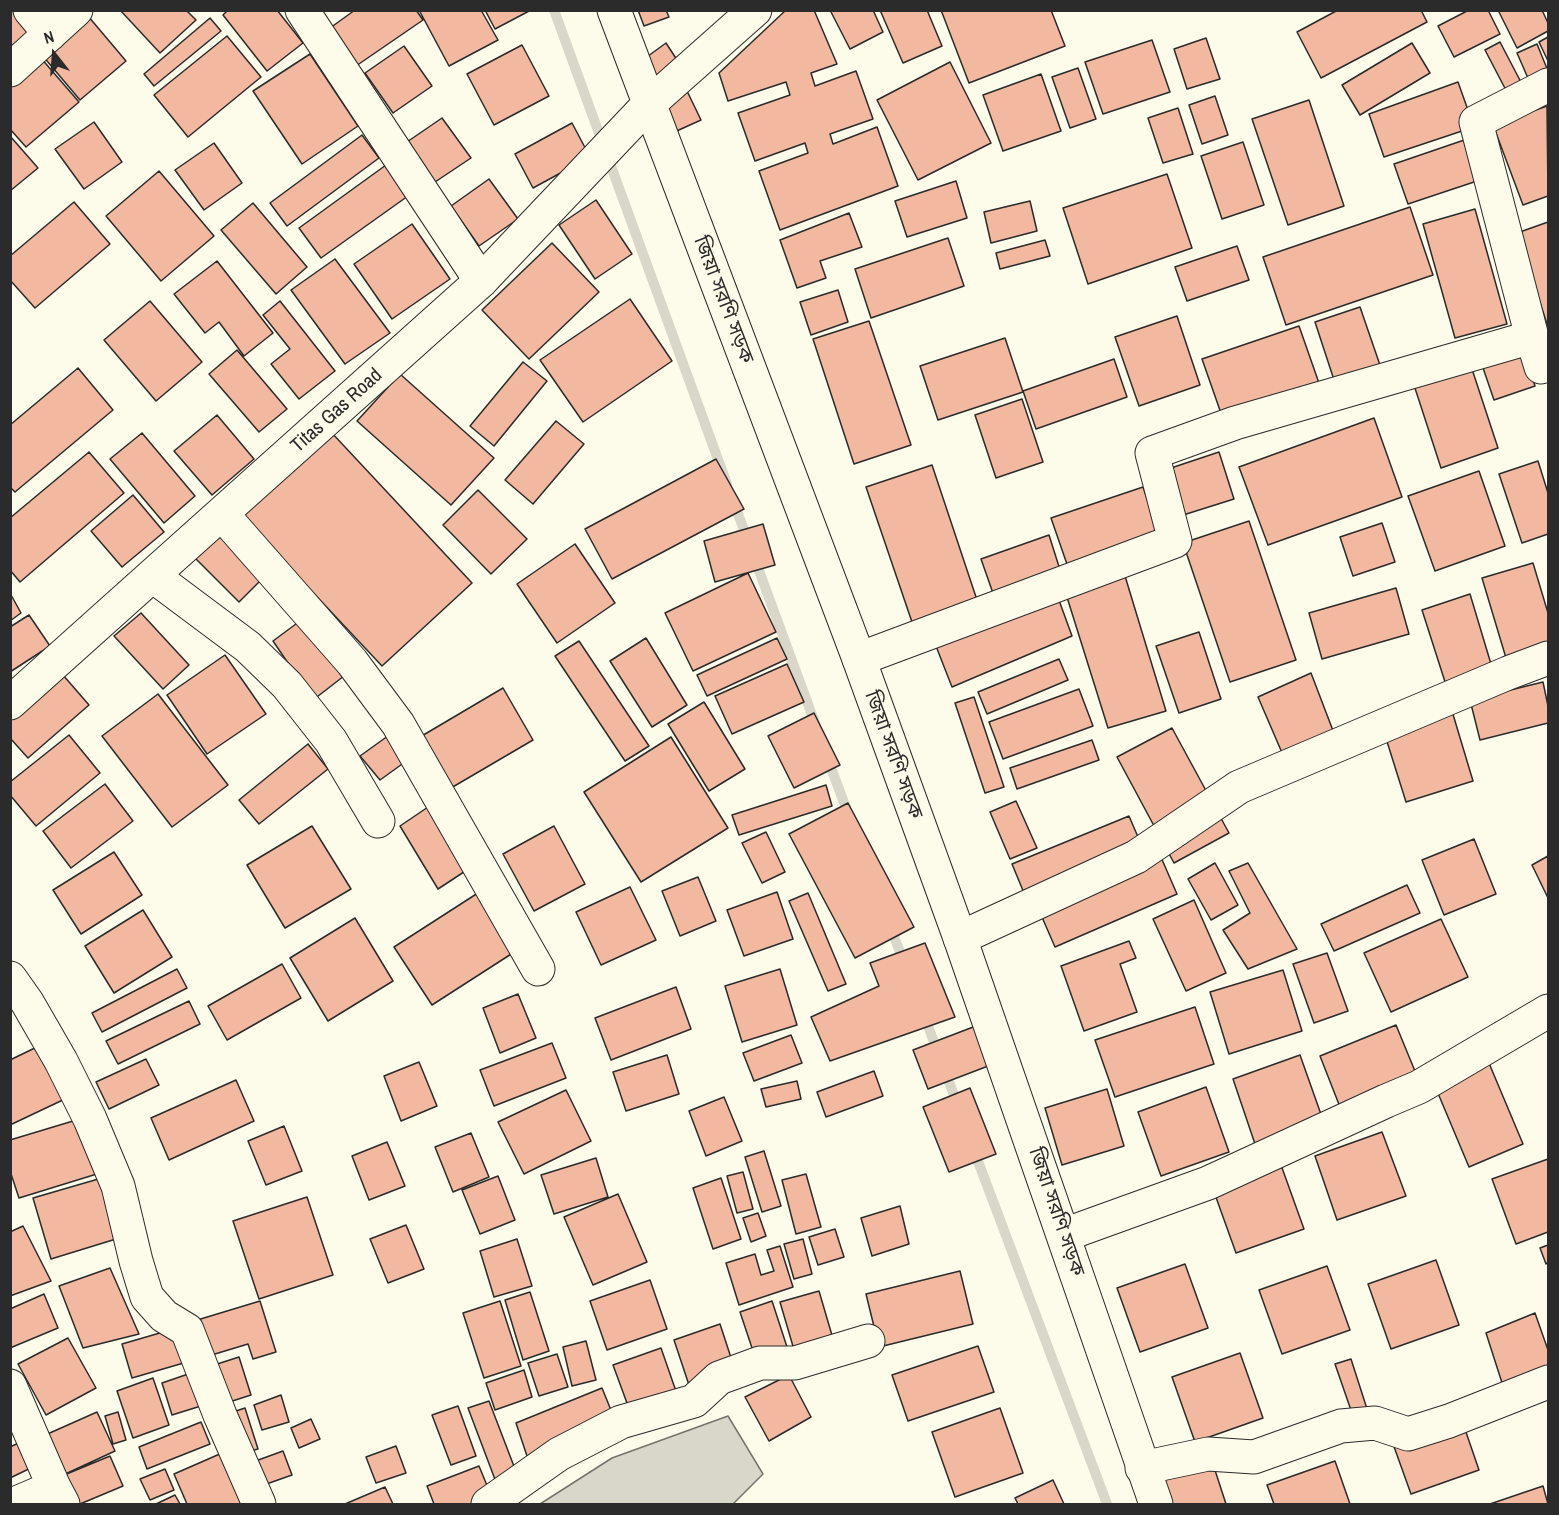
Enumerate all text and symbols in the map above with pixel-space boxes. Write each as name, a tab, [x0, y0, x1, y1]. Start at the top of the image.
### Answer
north arrow	[24, 24, 84, 84]
text: N	[41, 25, 56, 49]
street label: জিয়া সরণি সড়ক	[688, 233, 758, 367]
street label: Titas Gas Road	[286, 364, 388, 458]
street label: জিয়া সরণি সড়ক	[859, 688, 927, 822]
street label: জিয়া সরণি সড়ক	[1023, 1145, 1089, 1279]

